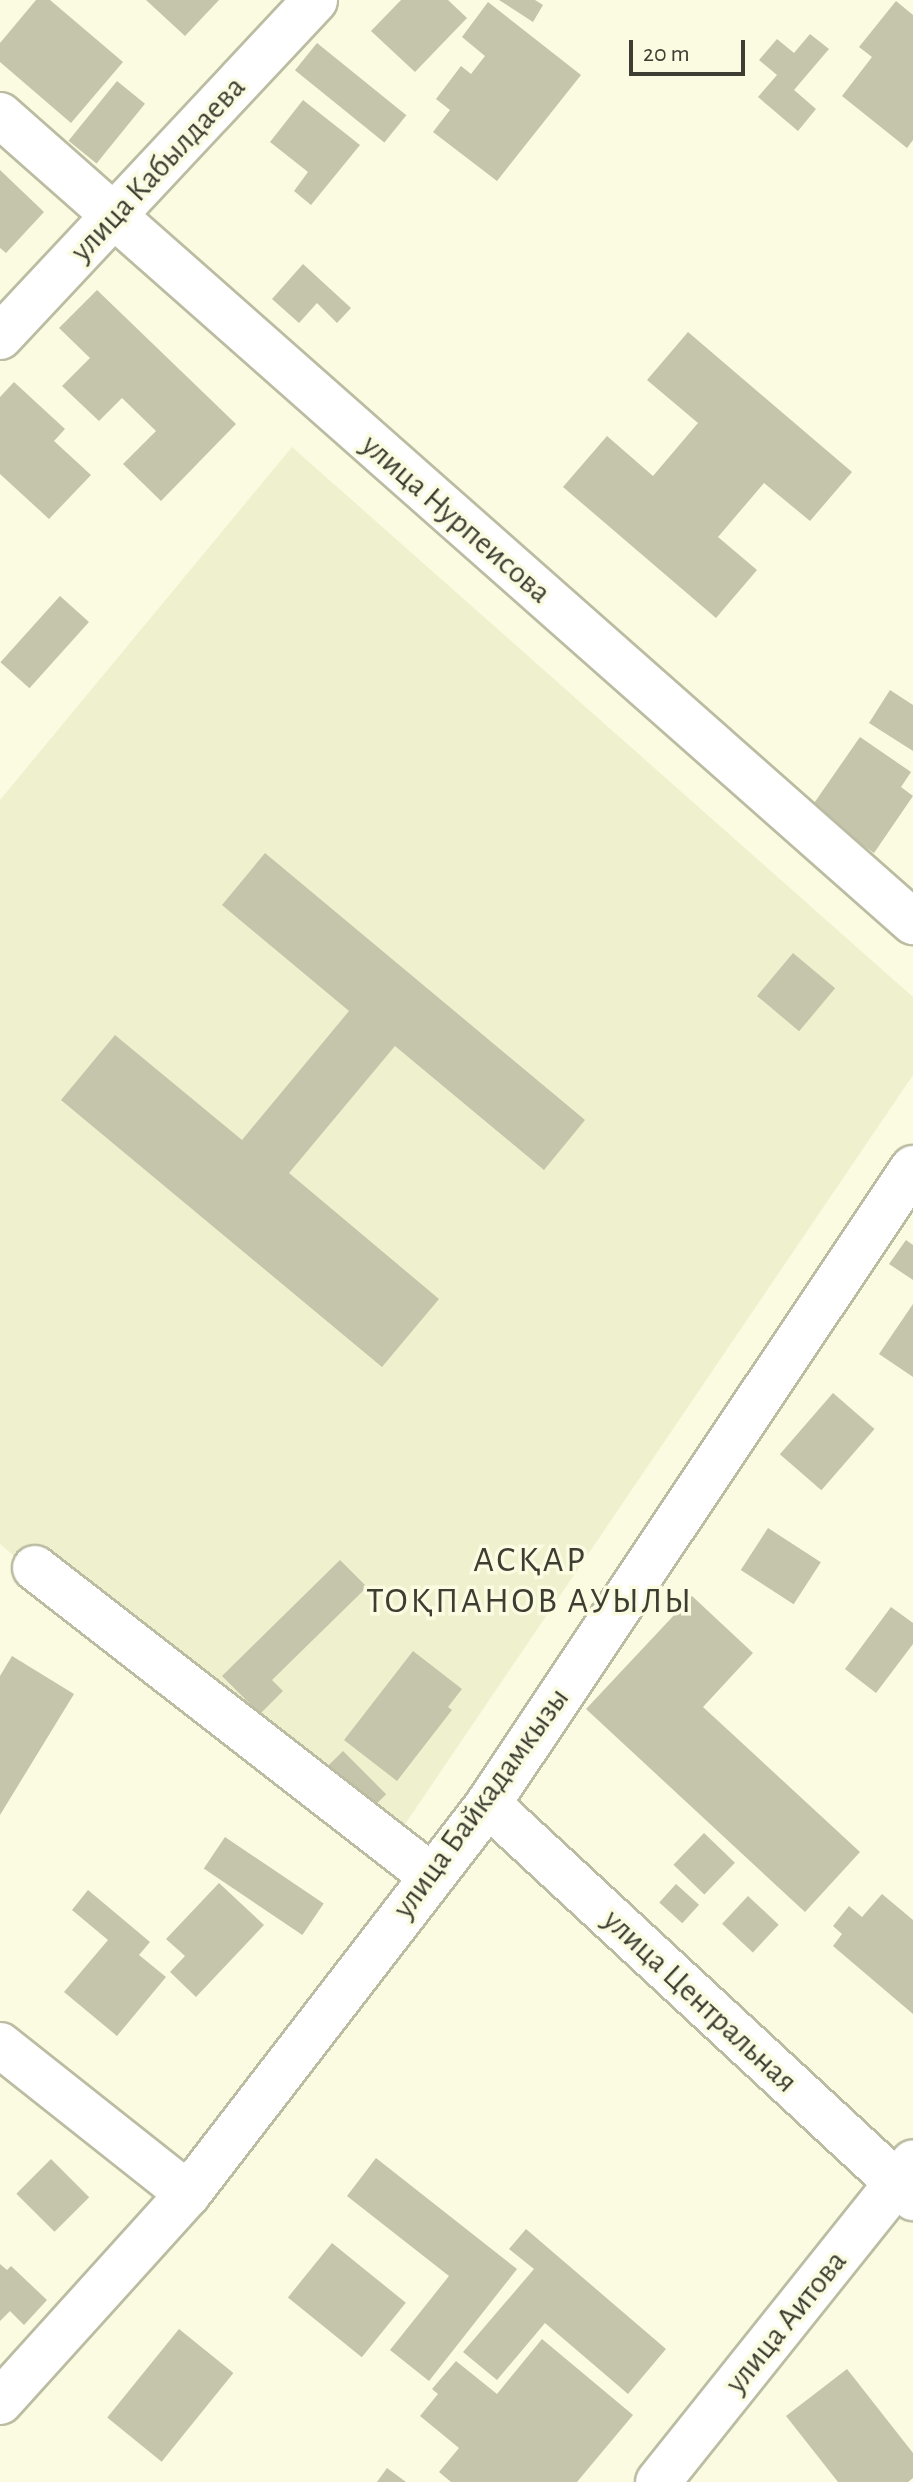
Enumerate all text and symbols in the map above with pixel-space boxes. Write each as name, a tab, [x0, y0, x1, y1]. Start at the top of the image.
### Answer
scale bar	[633, 24, 749, 74]
text: 20 m	[643, 42, 690, 66]
street label: улица Кабылдаева	[62, 68, 254, 270]
street label: улица Нурпеисова	[353, 426, 559, 612]
district label: АСҚАР ТОҚПАНОВ АУЫЛЫ	[367, 1538, 693, 1623]
street label: улица Байкадамкызы	[384, 1680, 578, 1926]
street label: улица Центральная	[595, 1901, 805, 2101]
street label: улица Аитова	[717, 2243, 855, 2401]

